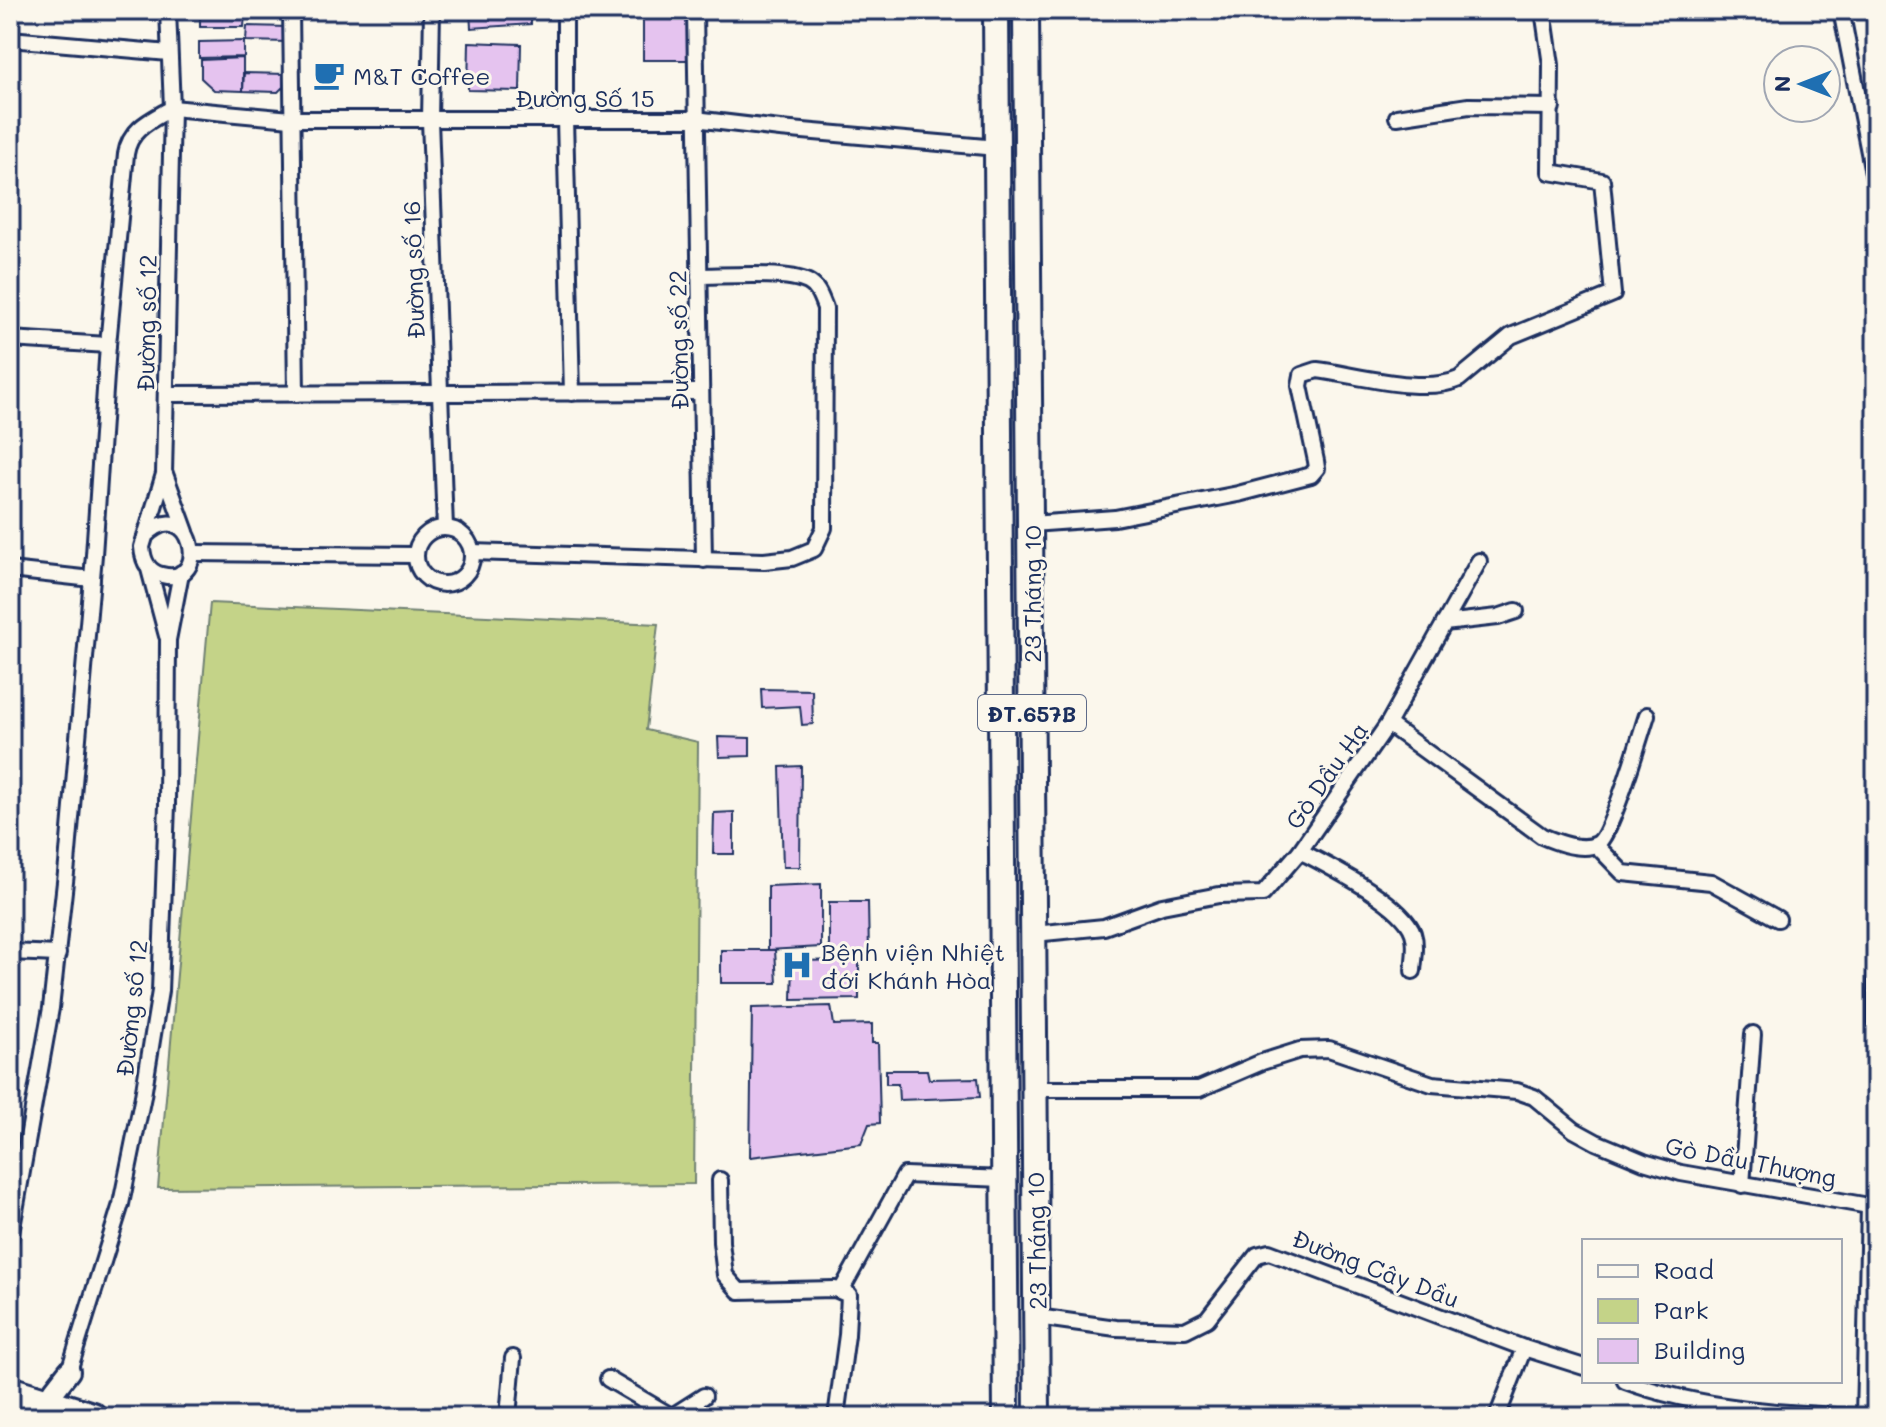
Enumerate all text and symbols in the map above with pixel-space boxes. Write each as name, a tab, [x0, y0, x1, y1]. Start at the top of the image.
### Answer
north arrow	[1762, 44, 1842, 124]
cafe icon: M&T Coffee	[312, 58, 346, 92]
place label: M&T Coffee	[353, 60, 490, 91]
text: N	[1767, 76, 1796, 92]
street label: Đường Số 15	[515, 82, 655, 113]
street label: Đường số 16	[395, 200, 431, 340]
street label: Đường số 12	[129, 254, 163, 392]
street label: Đường số 22	[661, 270, 695, 410]
street label: 23 Tháng 10	[1016, 525, 1047, 663]
road number: ĐT.657B	[978, 695, 1086, 731]
street label: Gò Dầu Hạ	[1278, 715, 1374, 835]
place label: Bệnh viện Nhiệt đới Khánh Hòa	[821, 936, 1005, 995]
street label: Đường số 12	[108, 938, 154, 1078]
hospital icon: Bệnh viện Nhiệt đới Khánh Hòa	[780, 948, 814, 982]
street label: Gò Dầu Thượng	[1663, 1129, 1839, 1193]
street label: 23 Tháng 10	[1019, 1172, 1053, 1310]
street label: Đường Cây Dầu	[1288, 1222, 1464, 1314]
legend	[1582, 1239, 1842, 1383]
text: Road	[1654, 1254, 1714, 1285]
text: Park	[1654, 1294, 1708, 1325]
text: Building	[1654, 1334, 1745, 1365]

